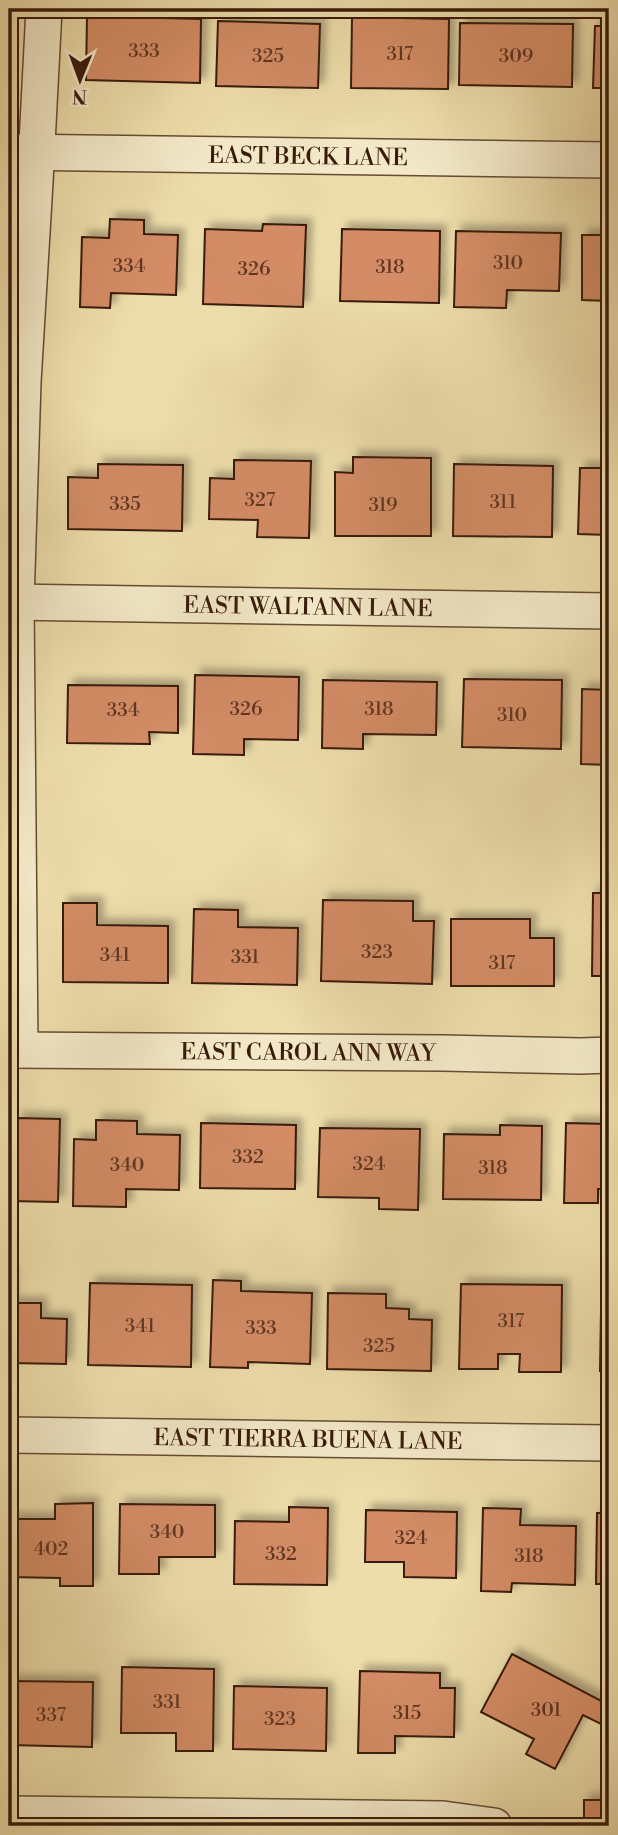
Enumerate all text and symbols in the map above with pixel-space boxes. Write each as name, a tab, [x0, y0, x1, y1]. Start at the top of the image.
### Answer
house number: 333	[128, 39, 160, 63]
house number: 317	[387, 42, 414, 66]
house number: 325	[252, 44, 284, 68]
house number: 309	[499, 44, 533, 68]
north arrow	[46, 46, 116, 116]
text: N	[72, 84, 87, 108]
street label: EAST BECK LANE	[208, 142, 408, 172]
house number: 310	[493, 251, 523, 275]
house number: 334	[113, 254, 145, 278]
house number: 318	[375, 255, 405, 279]
house number: 326	[238, 257, 270, 281]
house number: 327	[245, 488, 276, 512]
house number: 311	[489, 490, 517, 514]
house number: 335	[109, 492, 141, 516]
house number: 319	[368, 493, 398, 517]
street label: EAST WALTANN LANE	[183, 592, 433, 623]
house number: 326	[230, 697, 262, 721]
house number: 318	[364, 697, 394, 721]
house number: 334	[107, 698, 139, 722]
house number: 310	[497, 703, 527, 727]
house number: 323	[361, 940, 393, 964]
house number: 341	[100, 943, 130, 967]
house number: 331	[231, 945, 259, 969]
house number: 317	[489, 951, 516, 975]
street label: EAST CAROL ANN WAY	[180, 1038, 438, 1068]
house number: 332	[232, 1145, 264, 1169]
house number: 324	[353, 1152, 385, 1176]
house number: 340	[110, 1153, 144, 1177]
house number: 318	[478, 1156, 508, 1180]
house number: 317	[498, 1309, 525, 1333]
house number: 341	[125, 1314, 155, 1338]
house number: 333	[245, 1316, 277, 1340]
house number: 325	[363, 1334, 395, 1358]
street label: EAST TIERRA BUENA LANE	[153, 1424, 463, 1456]
house number: 340	[150, 1520, 184, 1544]
house number: 324	[395, 1526, 427, 1550]
house number: 402	[34, 1537, 68, 1561]
house number: 332	[265, 1542, 297, 1566]
house number: 318	[514, 1544, 544, 1568]
house number: 331	[153, 1690, 181, 1714]
house number: 301	[531, 1698, 561, 1722]
house number: 315	[393, 1701, 421, 1725]
house number: 337	[36, 1703, 67, 1727]
house number: 323	[264, 1707, 296, 1731]

